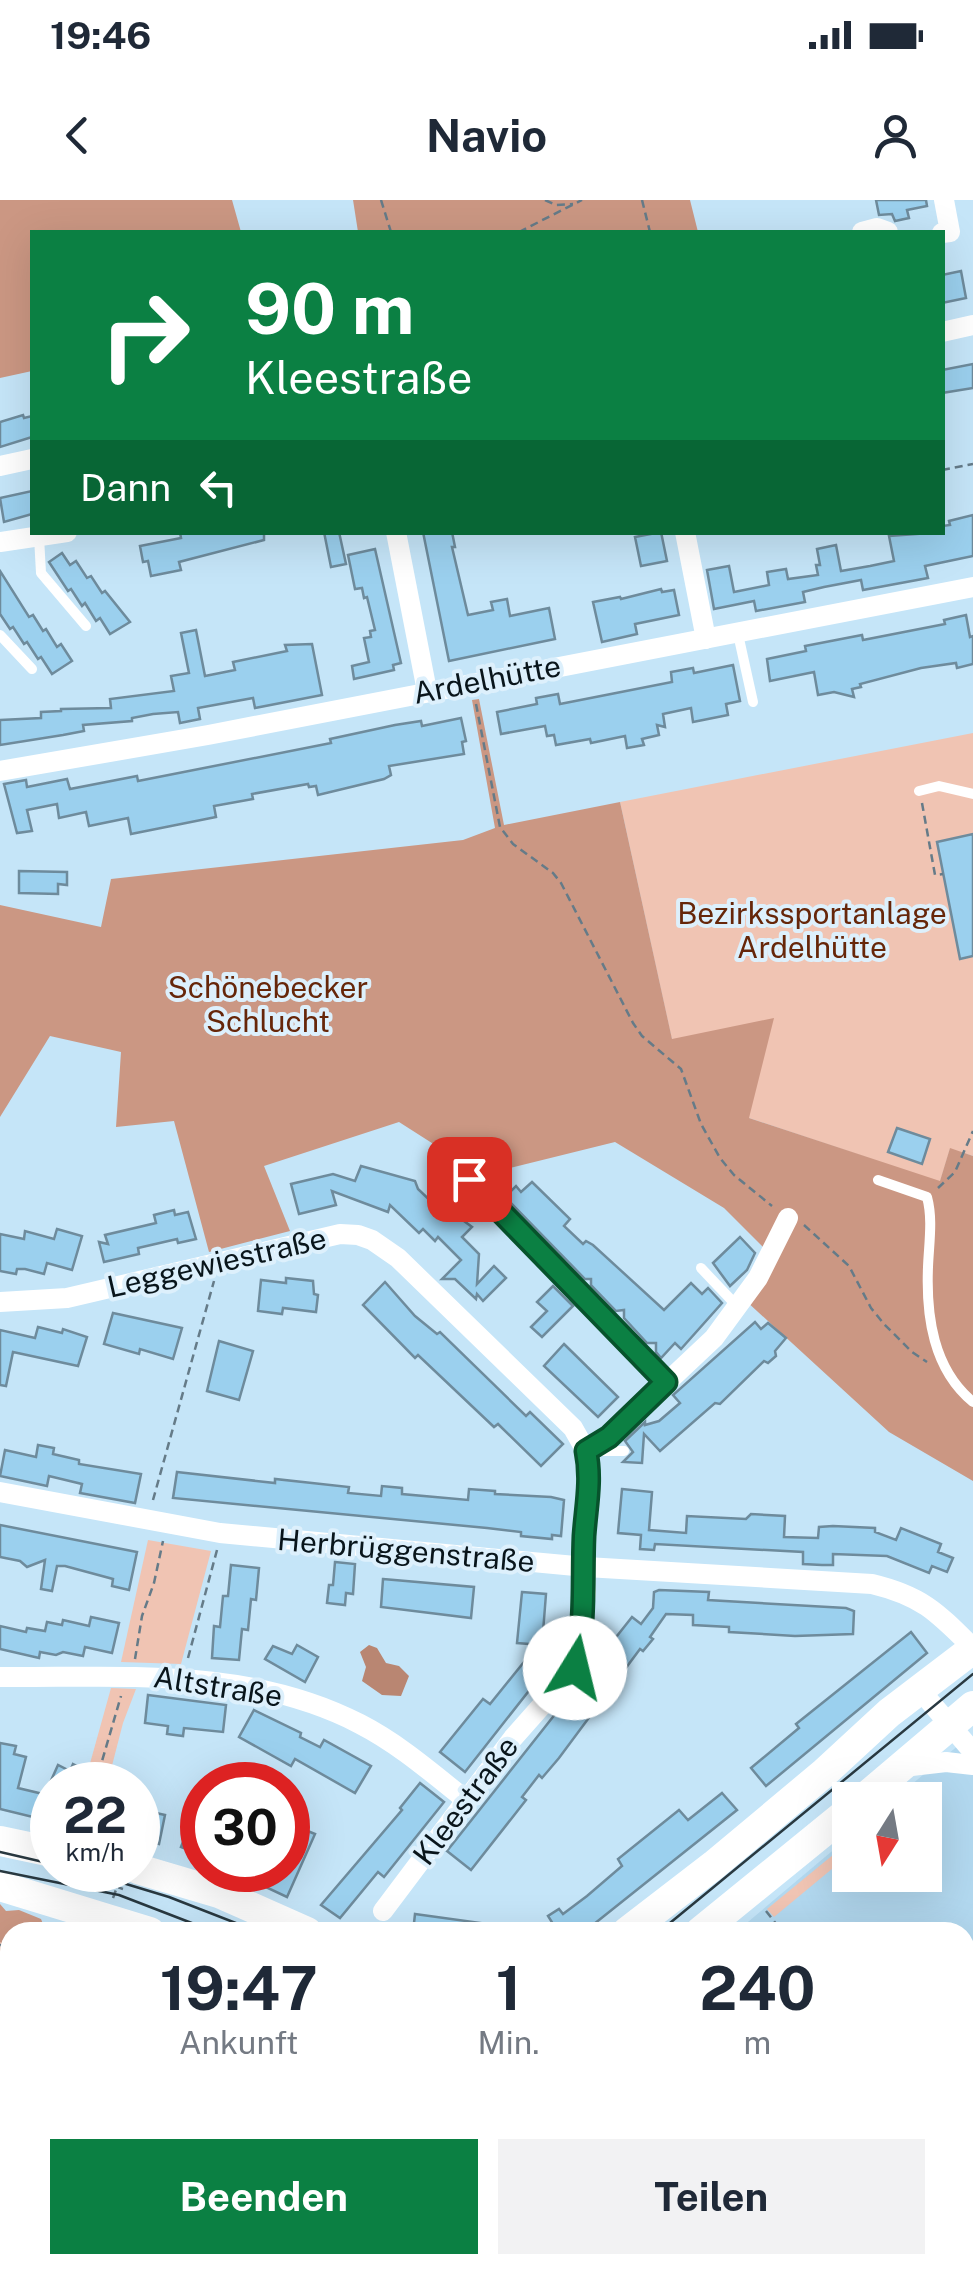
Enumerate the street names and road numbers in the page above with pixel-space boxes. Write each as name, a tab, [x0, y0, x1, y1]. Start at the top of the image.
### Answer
street label: Ardelhütte	[410, 647, 564, 711]
street label: Leggewiestraße	[104, 1219, 330, 1305]
street label: Herbrüggenstraße	[276, 1521, 536, 1579]
street label: Altstraße	[151, 1658, 285, 1714]
street label: Kleestraße	[405, 1729, 525, 1872]

